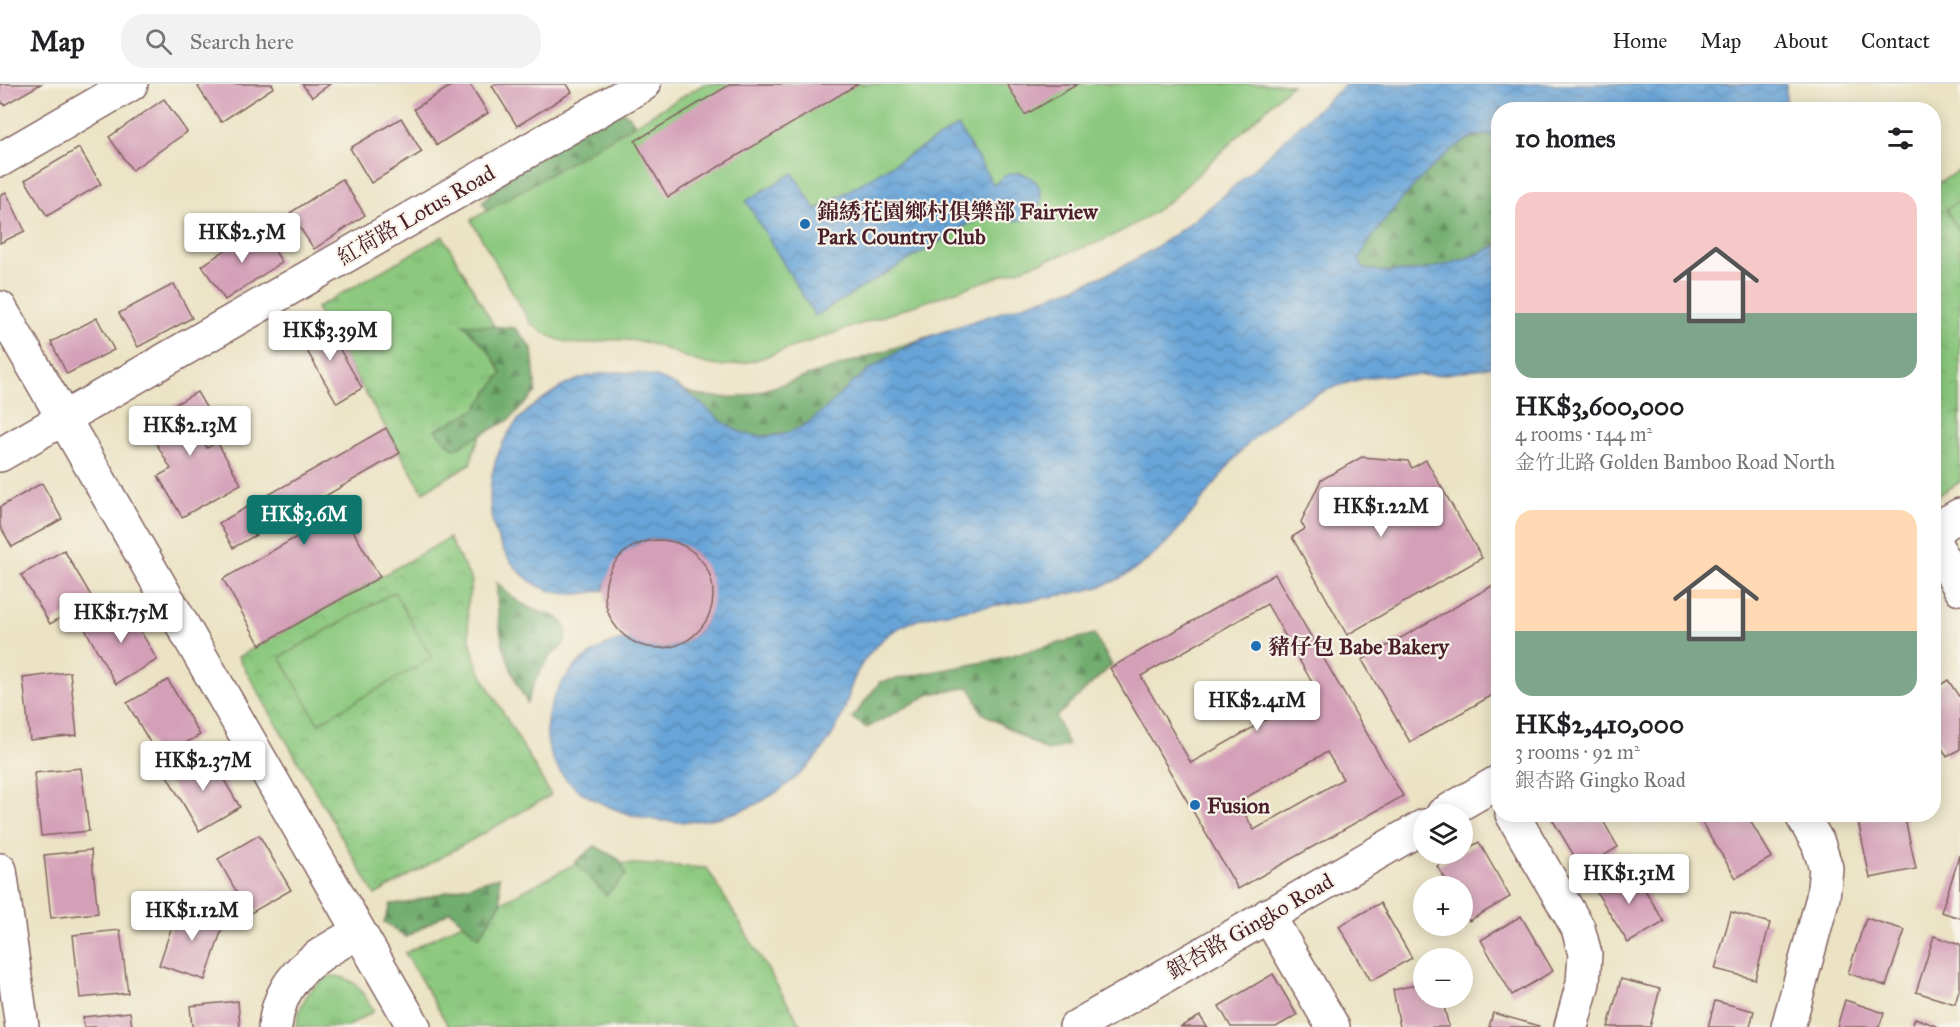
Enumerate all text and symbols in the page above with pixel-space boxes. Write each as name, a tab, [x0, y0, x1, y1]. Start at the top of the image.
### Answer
search box	[121, 14, 541, 68]
text: Map	[30, 24, 85, 59]
icon: search	[142, 25, 175, 58]
text: Search here	[190, 28, 294, 55]
text: Home	[1612, 28, 1667, 54]
text: Map	[1700, 28, 1741, 54]
text: About	[1774, 28, 1828, 54]
text: Contact	[1861, 28, 1930, 54]
text: 10 homes	[1515, 122, 1616, 154]
icon: filters	[1884, 122, 1917, 155]
street label: 紅荷路 Lotus Road	[332, 159, 500, 271]
place label: 錦綉花園鄉村俱樂部 Fairview Park Country Club	[817, 198, 1099, 250]
pin: HK$2.5M	[187, 213, 297, 264]
marker: 錦綉花園鄉村俱樂部 Fairview Park Country Club	[798, 217, 812, 231]
text: HK$2.5M	[198, 220, 286, 244]
icon: home	[1662, 231, 1770, 339]
pin: HK$3.39M	[268, 311, 392, 362]
text: HK$3.39M	[282, 318, 378, 342]
text: HK$3,600,000	[1515, 390, 1684, 422]
pin: HK$2.13M	[128, 406, 252, 457]
text: HK$2.13M	[143, 413, 237, 437]
text: 4 rooms · 144 m²	[1515, 422, 1652, 446]
text: 金竹北路 Golden Bamboo Road North	[1515, 450, 1835, 474]
pin: HK$1.22M	[1319, 487, 1443, 538]
text: HK$1.22M	[1333, 494, 1429, 518]
pin: HK$3.6M	[249, 495, 359, 546]
text: HK$3.6M	[261, 502, 347, 526]
icon: home	[1662, 549, 1770, 657]
pin: HK$1.75M	[59, 593, 183, 644]
text: HK$1.75M	[74, 600, 168, 624]
place label: 豬仔包 Babe Bakery	[1268, 633, 1450, 660]
marker: 豬仔包 Babe Bakery	[1249, 639, 1263, 653]
pin: HK$2.41M	[1195, 681, 1319, 732]
text: HK$2.41M	[1208, 688, 1306, 712]
text: HK$2,410,000	[1515, 708, 1684, 740]
text: 3 rooms · 92 m²	[1515, 740, 1640, 764]
pin: HK$2.37M	[141, 741, 265, 792]
text: HK$2.37M	[154, 748, 252, 772]
text: 銀杏路 Gingko Road	[1515, 768, 1686, 792]
place label: Fusion	[1207, 792, 1270, 819]
marker: Fusion	[1188, 798, 1202, 812]
map controls	[1413, 804, 1473, 1008]
button: layers	[1413, 804, 1473, 864]
pin: HK$1.31M	[1567, 854, 1691, 905]
text: HK$1.31M	[1583, 861, 1675, 885]
street label: 銀杏路 Gingko Road	[1162, 867, 1338, 985]
button: +	[1413, 876, 1473, 936]
pin: HK$1.12M	[130, 891, 254, 942]
text: HK$1.12M	[145, 898, 239, 922]
button: −	[1413, 948, 1473, 1008]

